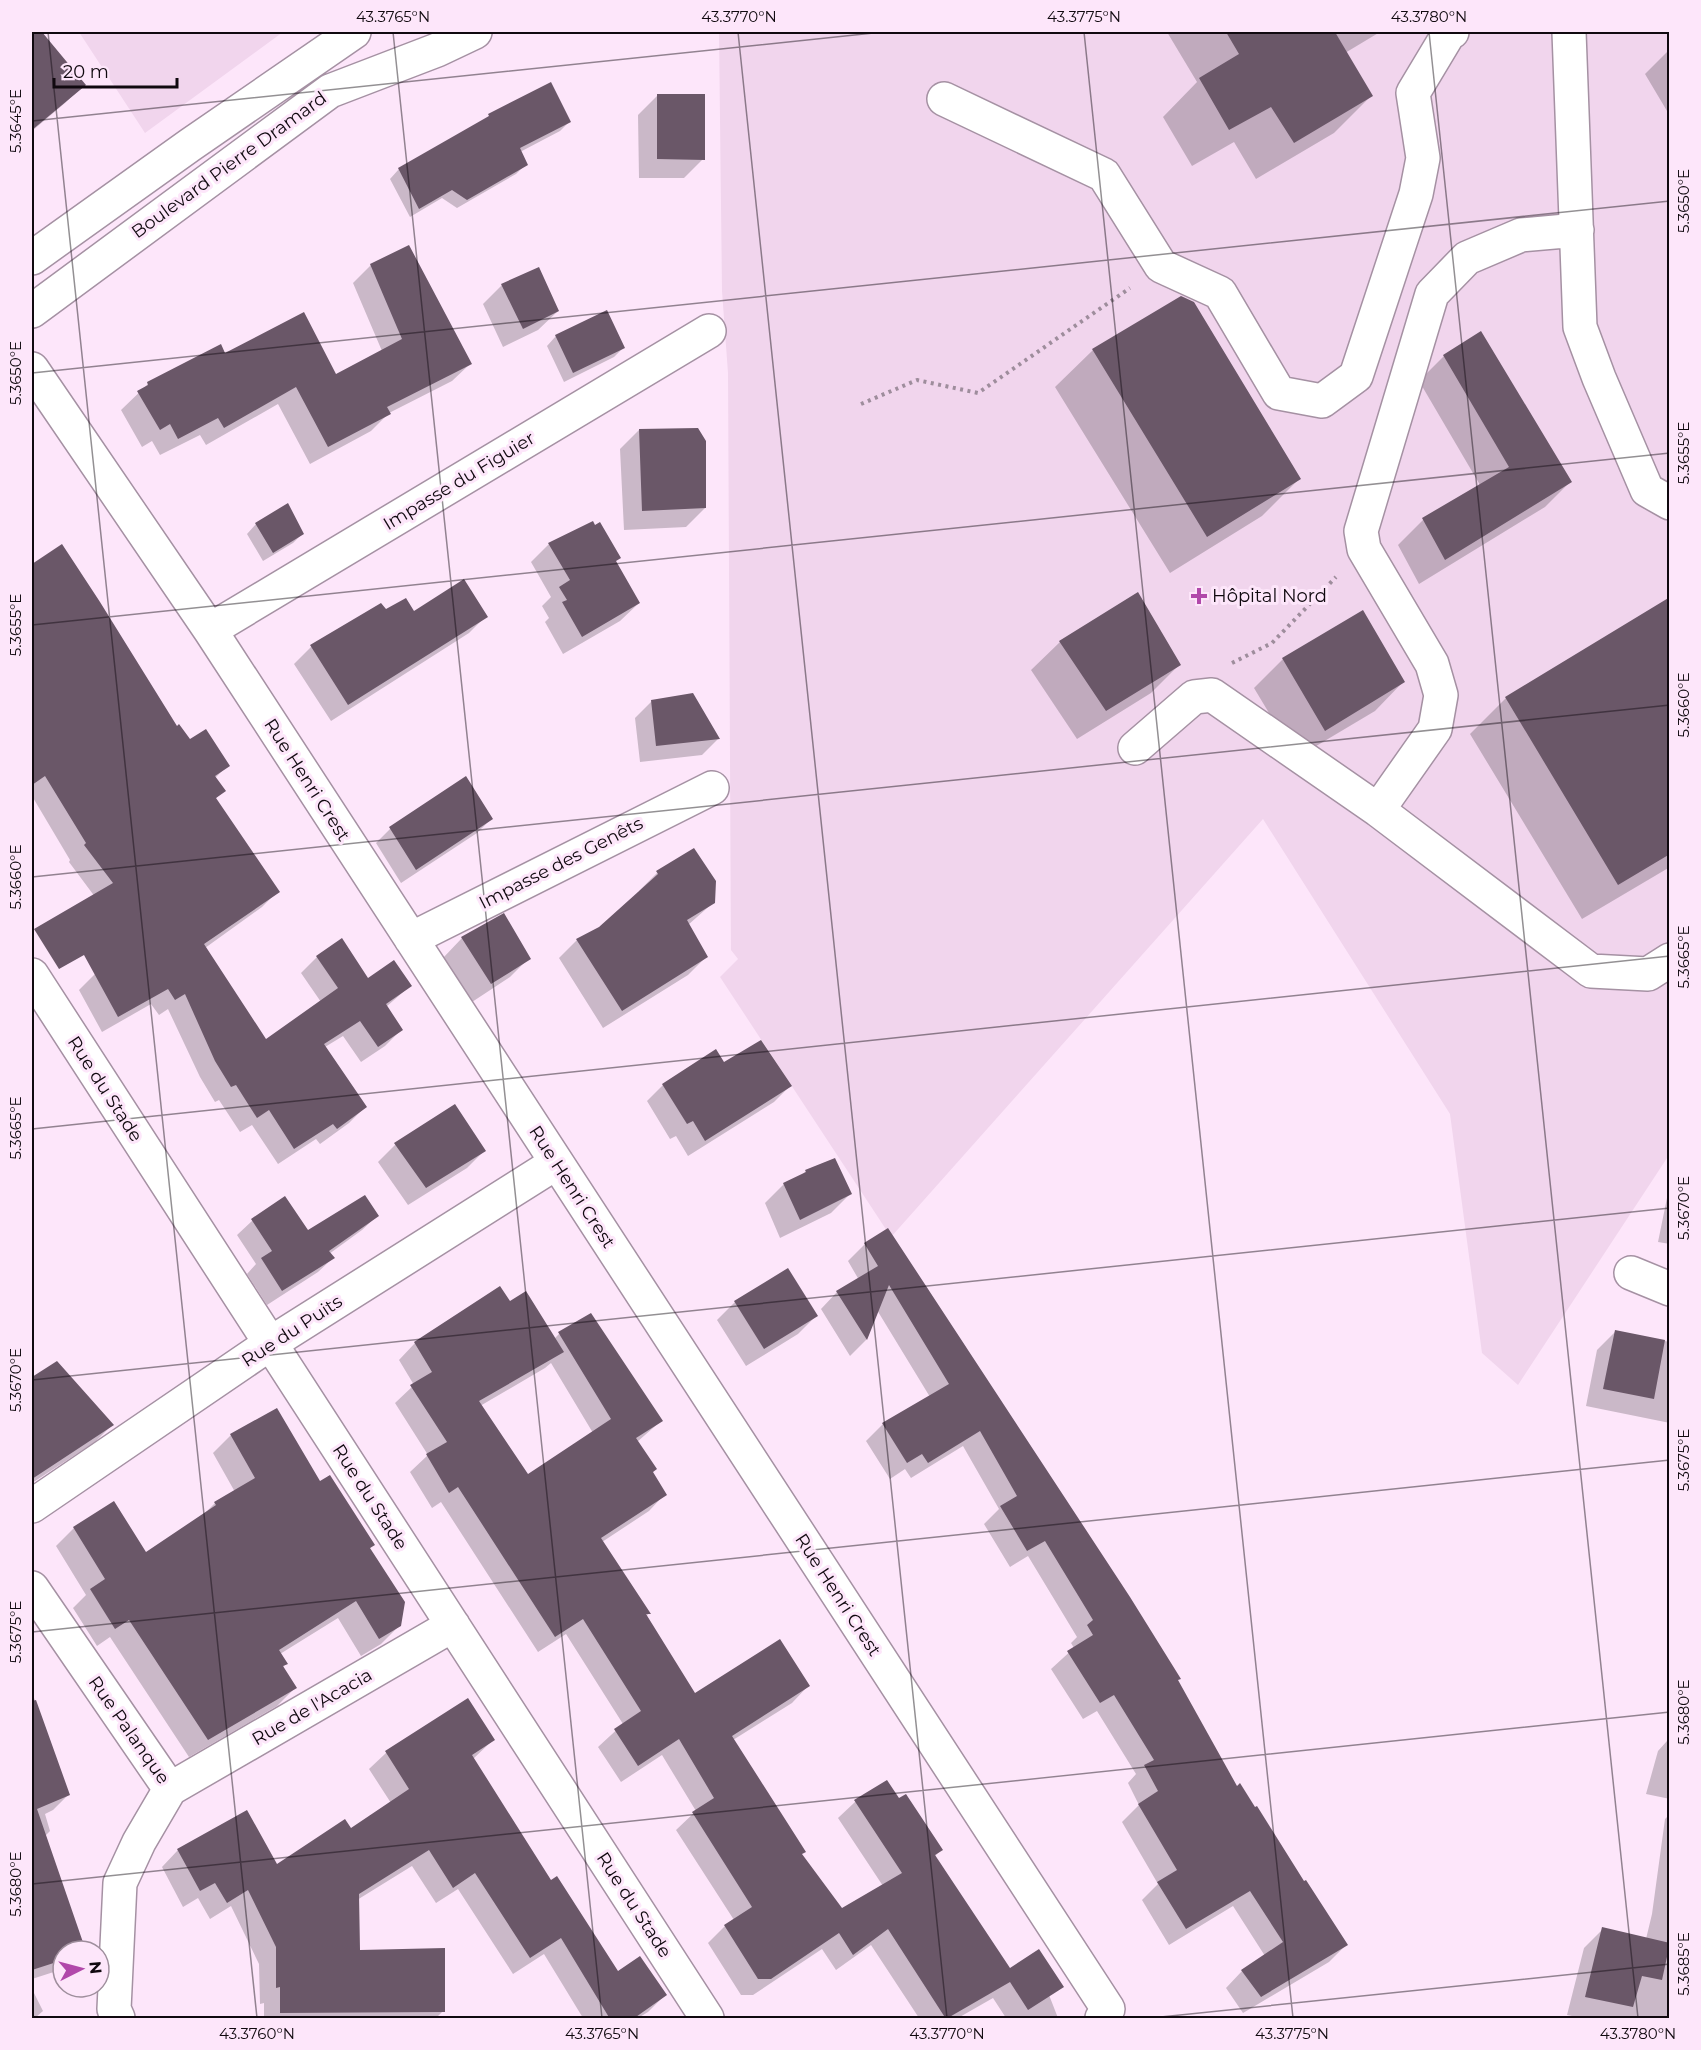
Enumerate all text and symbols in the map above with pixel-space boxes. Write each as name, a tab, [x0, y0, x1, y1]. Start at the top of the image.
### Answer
text: 43.3765°N	[356, 7, 430, 26]
text: 43.3770°N	[701, 7, 777, 26]
text: 43.3775°N	[1047, 7, 1121, 26]
text: 43.3780°N	[1391, 7, 1467, 26]
scale bar	[54, 51, 177, 89]
text: 20 m	[63, 61, 109, 83]
street label: Boulevard Pierre Dramard	[127, 87, 331, 243]
text: 5.3645°E	[6, 89, 25, 153]
text: 5.3650°E	[1674, 169, 1693, 233]
text: 5.3650°E	[6, 341, 25, 405]
text: 5.3655°E	[1674, 422, 1693, 484]
street label: Impasse du Figuier	[379, 427, 539, 535]
place label: Hôpital Nord	[1212, 585, 1327, 607]
marker: Hôpital Nord	[1190, 587, 1208, 605]
text: 5.3655°E	[6, 594, 25, 656]
text: 5.3660°E	[1674, 673, 1693, 737]
street label: Rue Henri Crest	[259, 715, 355, 845]
street label: Impasse des Genêts	[475, 812, 647, 914]
text: 5.3660°E	[6, 845, 25, 909]
text: 5.3665°E	[1674, 925, 1693, 989]
street label: Rue du Stade	[63, 1032, 147, 1146]
text: 5.3665°E	[6, 1096, 25, 1160]
street label: Rue Henri Crest	[524, 1122, 620, 1252]
text: 5.3670°E	[1674, 1176, 1693, 1240]
street label: Rue du Puits	[238, 1290, 347, 1372]
text: 5.3670°E	[6, 1348, 25, 1412]
text: 5.3675°E	[1674, 1429, 1693, 1491]
street label: Rue du Stade	[328, 1440, 412, 1554]
street label: Rue Henri Crest	[790, 1530, 886, 1660]
text: 5.3675°E	[6, 1601, 25, 1663]
street label: Rue de l'Acacia	[248, 1664, 376, 1750]
street label: Rue Palanque	[84, 1672, 174, 1788]
text: 5.3680°E	[1674, 1679, 1693, 1745]
street label: Rue du Stade	[592, 1848, 676, 1962]
text: 5.3680°E	[6, 1851, 25, 1917]
text: 5.3685°E	[1674, 1932, 1693, 1996]
north arrow	[51, 1939, 111, 1999]
text: N	[85, 1960, 106, 1975]
text: 43.3760°N	[219, 2024, 295, 2043]
text: 43.3765°N	[565, 2024, 639, 2043]
text: 43.3770°N	[909, 2024, 985, 2043]
text: 43.3775°N	[1255, 2024, 1329, 2043]
text: 43.3780°N	[1600, 2024, 1676, 2043]

